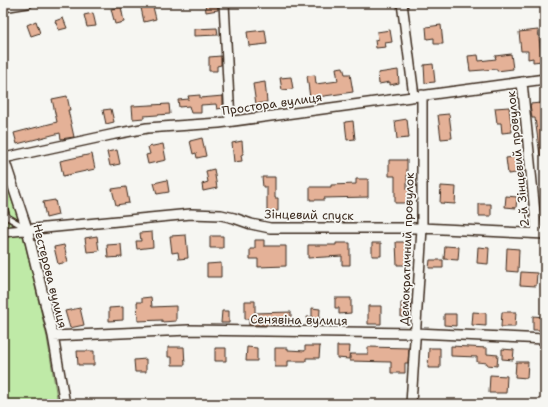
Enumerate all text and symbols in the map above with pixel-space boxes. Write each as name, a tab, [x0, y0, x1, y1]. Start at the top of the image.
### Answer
street label: Простора вулиця	[221, 89, 323, 119]
street label: 2-й Зінцевий провулок	[503, 90, 533, 228]
street label: Демократичний провулок	[396, 172, 418, 326]
street label: Зінцевий спуск	[264, 206, 354, 224]
street label: Нестерова вулиця	[29, 222, 71, 330]
street label: Сенявіна вулиця	[250, 311, 348, 329]

